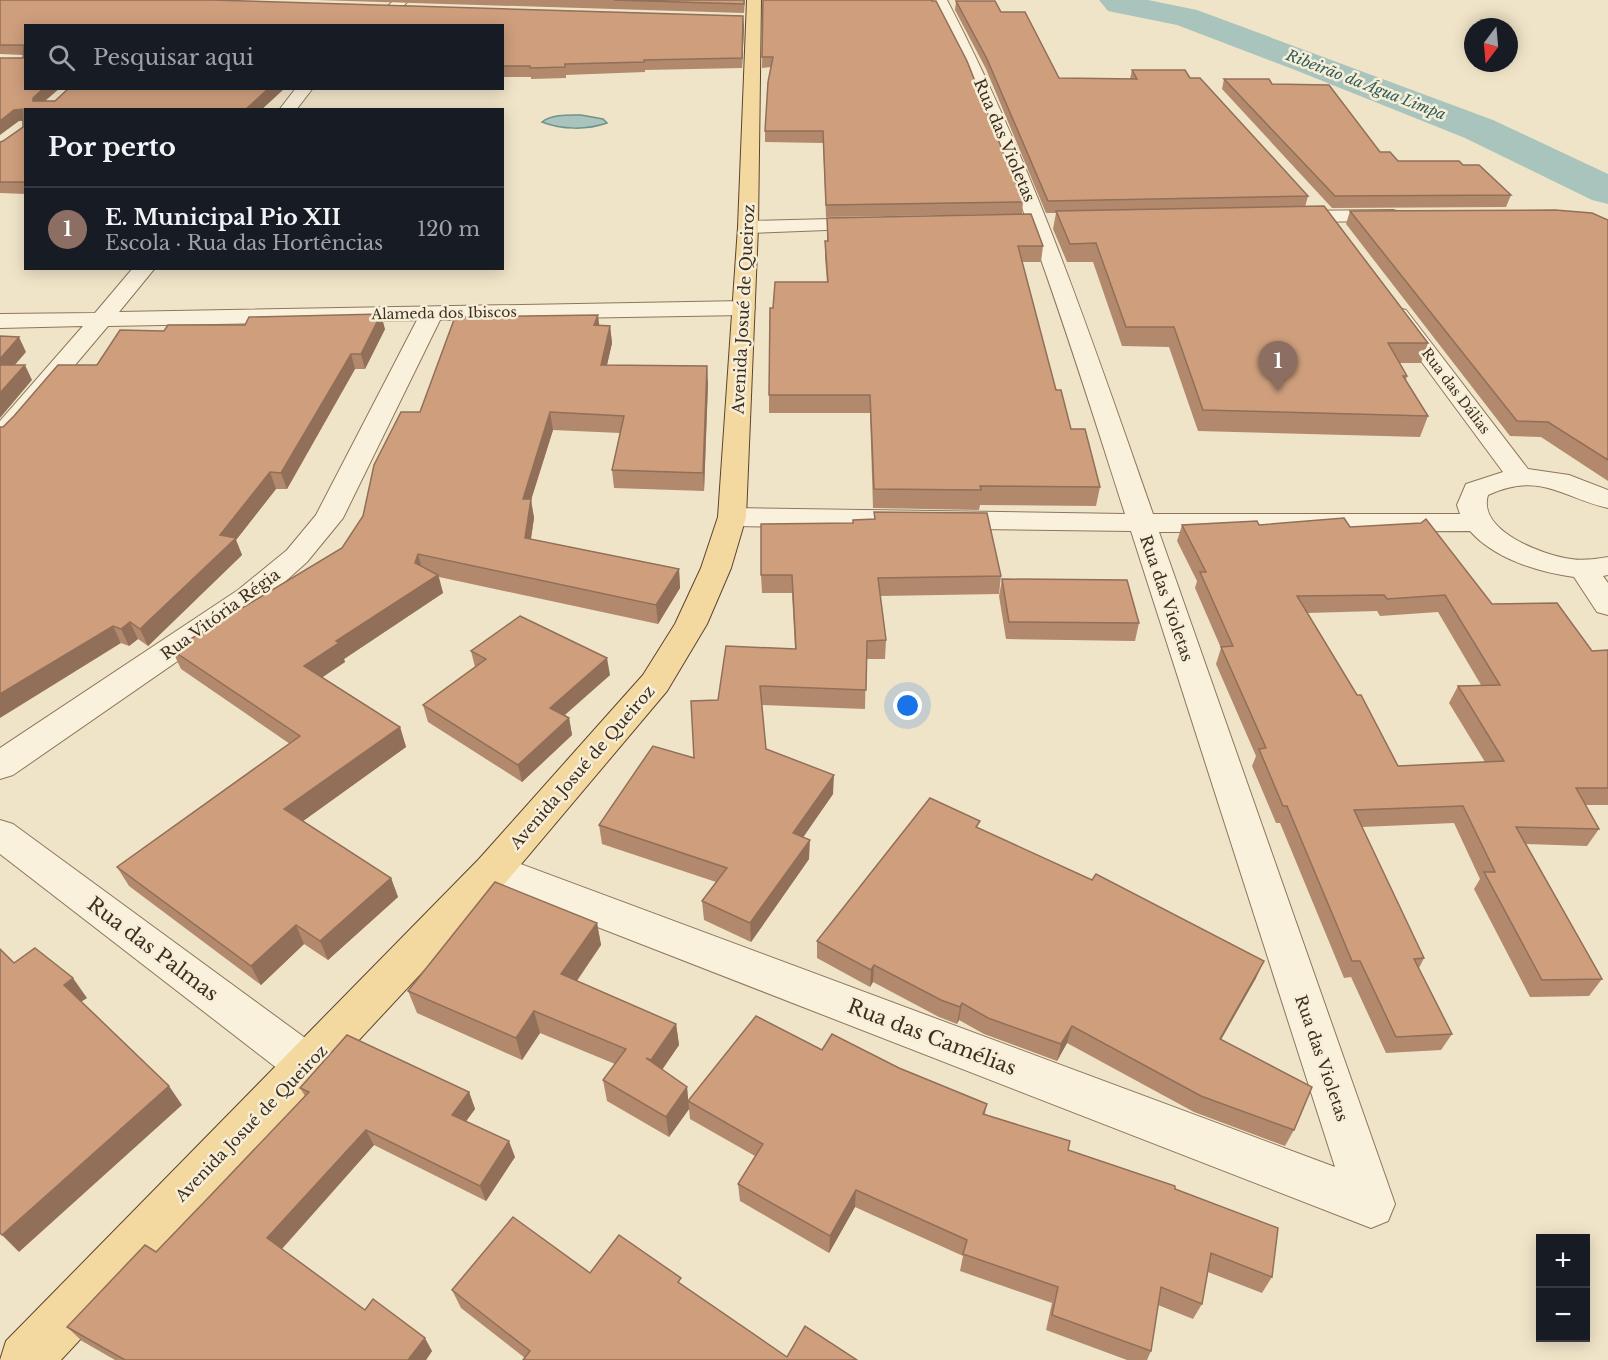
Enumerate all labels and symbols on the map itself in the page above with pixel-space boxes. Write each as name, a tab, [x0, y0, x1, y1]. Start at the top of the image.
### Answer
north arrow	[1464, 18, 1518, 72]
water label: Ribeirão da Água Limpa	[1283, 45, 1449, 124]
street label: Rua das Violetas	[970, 75, 1040, 205]
street label: Avenida Josué de Queiroz	[727, 203, 758, 416]
street label: Alameda dos Ibiscos	[370, 303, 517, 323]
pin: 1	[1258, 342, 1298, 391]
street label: Rua das Dálias	[1418, 344, 1494, 438]
street label: Rua das Violetas	[1136, 532, 1198, 664]
street label: Rua Vitória Régia	[157, 564, 284, 664]
street label: Avenida Josué de Queiroz	[505, 681, 659, 854]
your location	[893, 691, 922, 720]
street label: Rua das Palmas	[83, 892, 223, 1006]
street label: Rua das Violetas	[1291, 992, 1353, 1124]
street label: Rua das Camélias	[844, 994, 1020, 1080]
street label: Avenida Josué de Queiroz	[170, 1040, 331, 1206]

